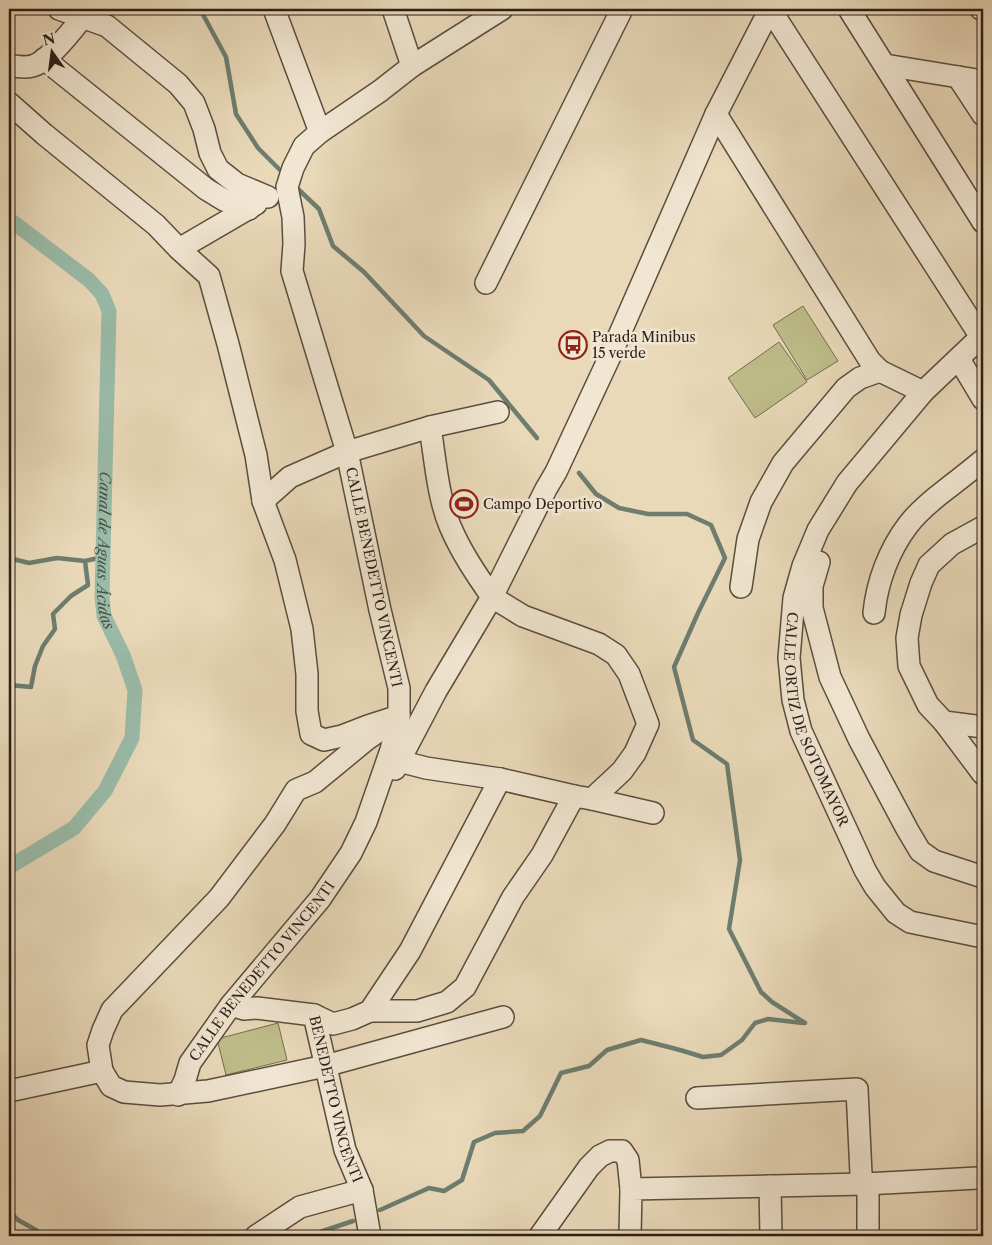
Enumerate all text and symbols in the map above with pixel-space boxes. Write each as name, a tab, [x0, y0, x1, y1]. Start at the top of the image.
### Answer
north arrow	[28, 28, 78, 78]
text: N	[41, 29, 57, 50]
place label: Parada Minibus 15 verde	[592, 328, 696, 362]
bus stop icon: Parada Minibus 15 verde	[558, 330, 588, 360]
street label: CALLE BENEDETTO VINCENTI	[342, 465, 406, 689]
water label: Canal de Aguas Ácidas	[93, 471, 119, 633]
sports icon: Campo Deportivo	[449, 489, 479, 519]
place label: Campo Deportivo	[483, 495, 602, 513]
street label: CALLE ORTIZ DE SOTOMAYOR	[780, 611, 853, 830]
street label: CALLE BENEDETTO VINCENTI	[185, 878, 338, 1065]
street label: BENEDETTO VINCENTI	[305, 1014, 367, 1185]

